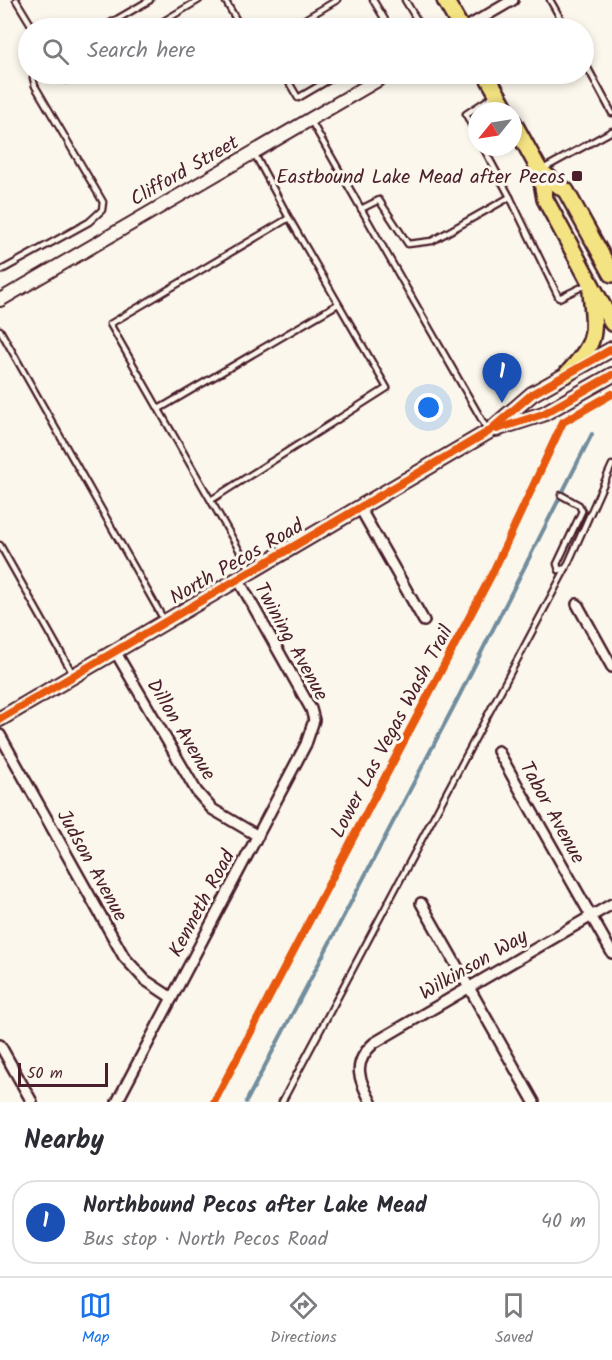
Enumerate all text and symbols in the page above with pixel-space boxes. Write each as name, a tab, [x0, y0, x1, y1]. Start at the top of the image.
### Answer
search box	[18, 18, 594, 84]
text: Search here	[87, 34, 195, 69]
icon: search	[39, 35, 72, 68]
north arrow	[468, 102, 522, 156]
street label: Clifford Street	[125, 127, 246, 216]
place label: Eastbound Lake Mead after Pecos	[276, 162, 565, 194]
marker: Eastbound Lake Mead after Pecos	[570, 169, 584, 183]
pin: 1	[482, 354, 522, 403]
your location	[414, 393, 443, 422]
street label: North Pecos Road	[164, 511, 311, 614]
street label: Twining Avenue	[244, 577, 336, 707]
street label: Lower Las Vegas Wash Trail	[323, 619, 463, 844]
street label: Dillon Avenue	[137, 673, 223, 787]
street label: Tabor Avenue	[510, 756, 593, 870]
street label: Judson Avenue	[47, 804, 135, 928]
street label: Kenneth Road	[161, 844, 245, 963]
street label: Wilkinson Way	[414, 921, 535, 1010]
scale bar	[18, 1060, 108, 1088]
text: 50 m	[27, 1061, 63, 1086]
text: Nearby	[24, 1120, 104, 1162]
text: Northbound Pecos after Lake Mead	[83, 1189, 427, 1224]
text: 1	[42, 1206, 49, 1238]
text: 40 m	[541, 1206, 586, 1238]
text: Bus stop · North Pecos Road	[83, 1224, 328, 1256]
tab: Map	[79, 1289, 112, 1350]
tab: Directions	[270, 1289, 337, 1350]
tab: Saved	[495, 1289, 533, 1350]

